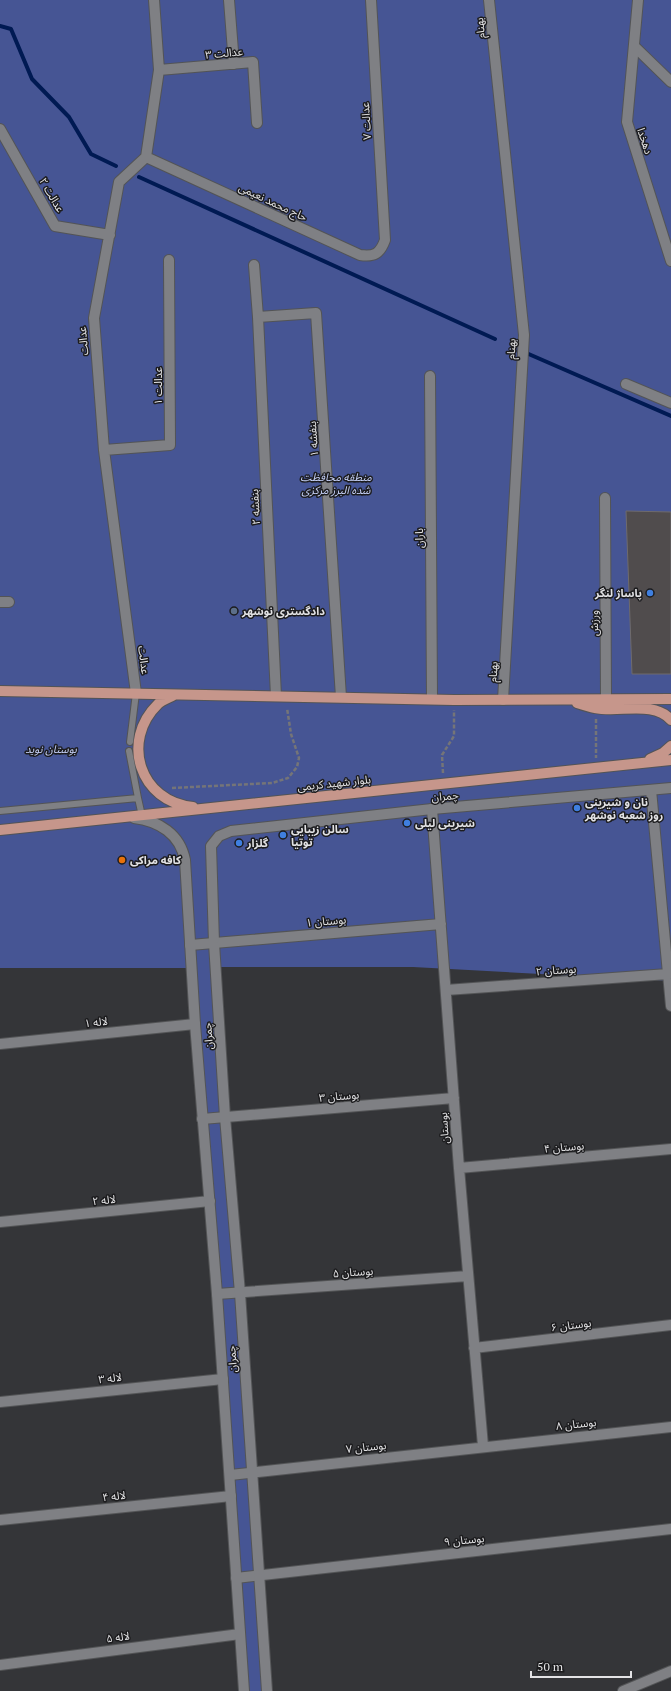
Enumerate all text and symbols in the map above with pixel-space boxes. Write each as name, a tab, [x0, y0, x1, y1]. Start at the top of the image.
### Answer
street label: بهنام	[472, 17, 489, 39]
street label: عدالت ۳	[205, 44, 244, 62]
street label: ۷ عدالت	[358, 101, 374, 140]
street label: دهخدا	[634, 126, 656, 156]
street label: عدالت ۲	[36, 175, 68, 215]
street label: حاج محمد نعیمی	[236, 180, 310, 225]
street label: عدالت	[75, 326, 91, 356]
street label: بهنام	[503, 338, 520, 360]
street label: عدالت ۱	[151, 367, 165, 405]
street label: بنفشه ۱	[305, 421, 321, 457]
park label: منطقه محافظت شده البرز مرکزی	[300, 470, 372, 497]
street label: بنفشه ۲	[247, 489, 263, 525]
street label: باران	[412, 528, 426, 548]
place label: پاساژ لنگر	[594, 586, 642, 601]
marker: پاساژ لنگر	[645, 588, 655, 598]
place label: دادگستری نوشهر	[241, 604, 325, 618]
marker: دادگستری نوشهر	[229, 606, 239, 616]
street label: ورزش	[587, 610, 601, 636]
street label: عدالت	[135, 645, 153, 676]
street label: بهنام	[485, 661, 502, 683]
park label: بوستان نوید	[25, 742, 78, 756]
street label: بلوار شهید کریمی	[297, 772, 372, 794]
street label: چمران	[431, 788, 460, 805]
place label: نان و شیرینی روز شعبه نوشهر	[584, 795, 663, 822]
marker: نان و شیرینی روز شعبه نوشهر	[572, 803, 582, 813]
place label: شیرینی لیلی	[415, 816, 475, 830]
marker: شیرینی لیلی	[402, 818, 412, 828]
place label: سالن زیبایی توتیا	[291, 822, 349, 849]
marker: سالن زیبایی توتیا	[278, 830, 288, 840]
place label: گلزار	[246, 836, 269, 850]
marker: گلزار	[234, 838, 244, 848]
place label: کافه مراکی	[130, 853, 182, 867]
marker: کافه مراکی	[117, 855, 127, 865]
street label: بوستان ۱	[305, 912, 347, 930]
street label: بوستان ۲	[535, 962, 577, 978]
street label: لاله ۱	[84, 1014, 108, 1030]
street label: چمران	[200, 1021, 217, 1050]
street label: بوستان ۳	[318, 1087, 360, 1105]
street label: بوستان	[436, 1112, 452, 1144]
street label: بوستان ۴	[543, 1138, 585, 1156]
street label: لاله ۲	[92, 1192, 116, 1208]
street label: بوستان ۵	[332, 1264, 374, 1280]
street label: بوستان ۶	[550, 1316, 592, 1334]
street label: چمران	[224, 1344, 241, 1373]
street label: لاله ۳	[98, 1370, 122, 1386]
street label: بوستان ۸	[555, 1415, 597, 1433]
street label: بوستان ۷	[345, 1438, 387, 1456]
street label: لاله ۴	[102, 1488, 126, 1504]
street label: بوستان ۹	[443, 1531, 485, 1549]
street label: لاله ۵	[105, 1629, 131, 1645]
scale bar	[531, 1653, 631, 1679]
text: 50 m	[537, 1659, 564, 1674]

